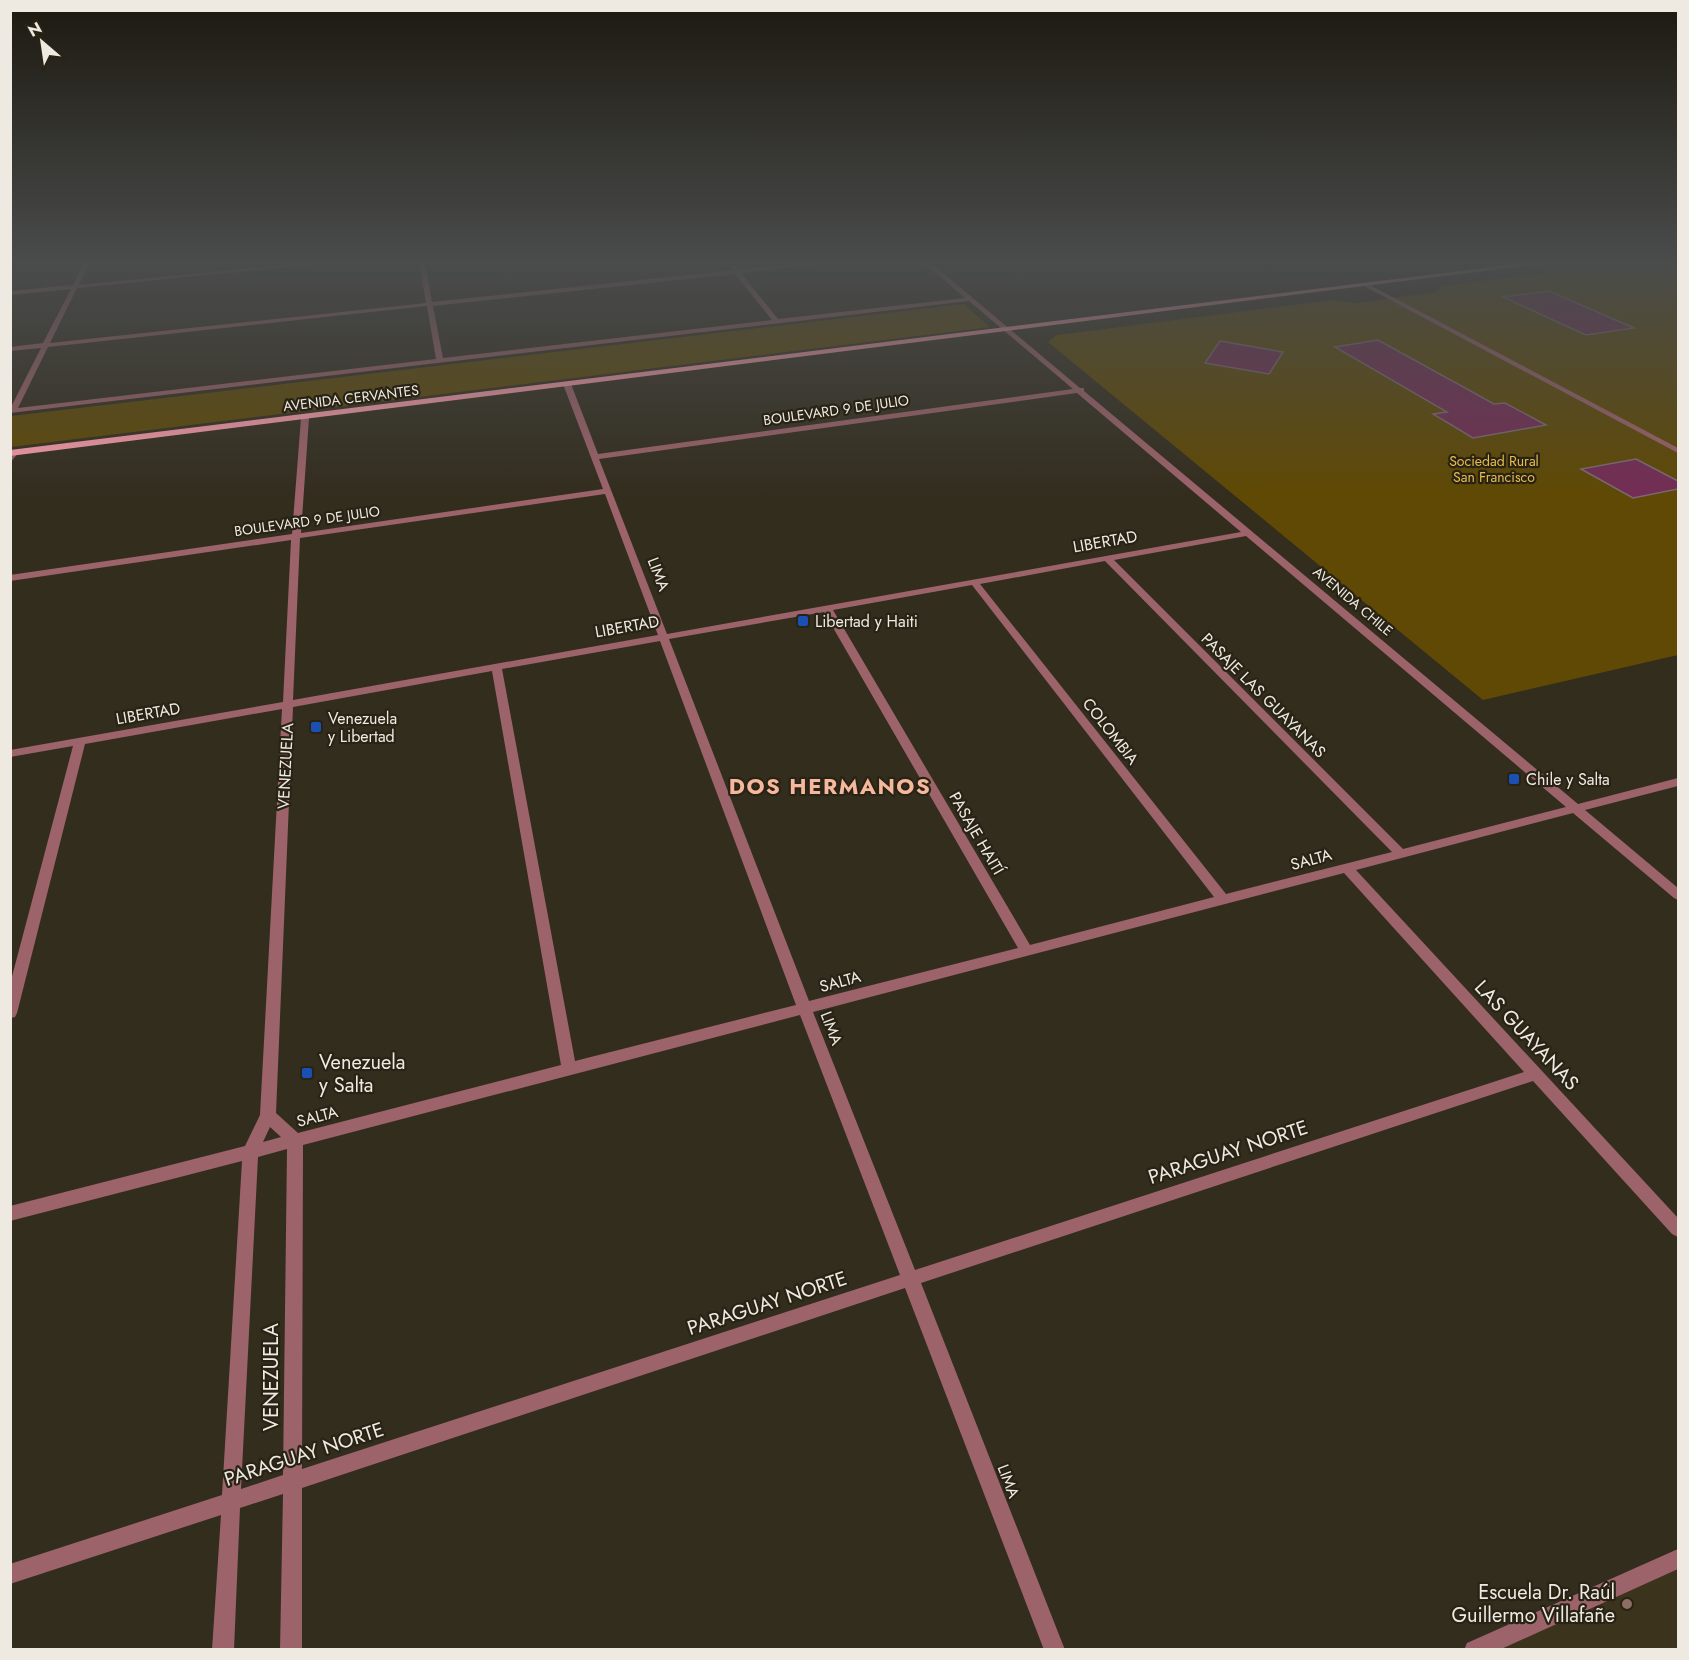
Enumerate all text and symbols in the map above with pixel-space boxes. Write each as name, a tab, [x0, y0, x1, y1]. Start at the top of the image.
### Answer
north arrow	[12, 12, 72, 72]
text: N	[24, 16, 46, 42]
street label: AVENIDA CERVANTES	[282, 380, 420, 416]
street label: BOULEVARD 9 DE JULIO	[762, 390, 910, 430]
park label: Sociedad Rural San Francisco	[1449, 451, 1539, 487]
street label: BOULEVARD 9 DE JULIO	[233, 501, 381, 541]
street label: LIBERTAD	[1071, 524, 1139, 558]
street label: LIMA	[642, 554, 676, 595]
street label: AVENIDA CHILE	[1309, 562, 1397, 640]
street label: LIBERTAD	[593, 609, 661, 643]
place label: Libertad y Haiti	[815, 610, 918, 633]
marker: Libertad y Haiti	[796, 614, 810, 628]
street label: PASAJE LAS GUAYANAS	[1196, 628, 1331, 763]
street label: COLOMBIA	[1077, 693, 1144, 770]
street label: LIBERTAD	[114, 696, 182, 730]
place label: Venezuela y Libertad	[328, 707, 397, 748]
marker: Venezuela y Libertad	[309, 720, 323, 734]
street label: VENEZUELA	[272, 722, 299, 810]
place label: Chile y Salta	[1526, 768, 1610, 791]
district label: DOS HERMANOS	[729, 770, 931, 802]
marker: Chile y Salta	[1507, 772, 1521, 786]
street label: PASAJE HAITÍ	[944, 788, 1010, 880]
street label: SALTA	[1288, 843, 1335, 876]
street label: SALTA	[817, 965, 864, 998]
street label: LAS GUAYANAS	[1468, 974, 1586, 1097]
street label: LIMA	[815, 1008, 849, 1049]
place label: Venezuela y Salta	[319, 1048, 405, 1100]
marker: Venezuela y Salta	[300, 1066, 314, 1080]
street label: SALTA	[294, 1100, 341, 1133]
street label: PARAGUAY NORTE	[1145, 1113, 1312, 1192]
street label: PARAGUAY NORTE	[684, 1264, 851, 1343]
street label: VENEZUELA	[257, 1322, 286, 1431]
street label: PARAGUAY NORTE	[221, 1415, 388, 1494]
street label: LIMA	[992, 1461, 1026, 1502]
place label: Escuela Dr. Raúl Guillermo Villafañe	[1452, 1578, 1615, 1630]
marker: Escuela Dr. Raúl Guillermo Villafañe	[1620, 1597, 1634, 1611]

